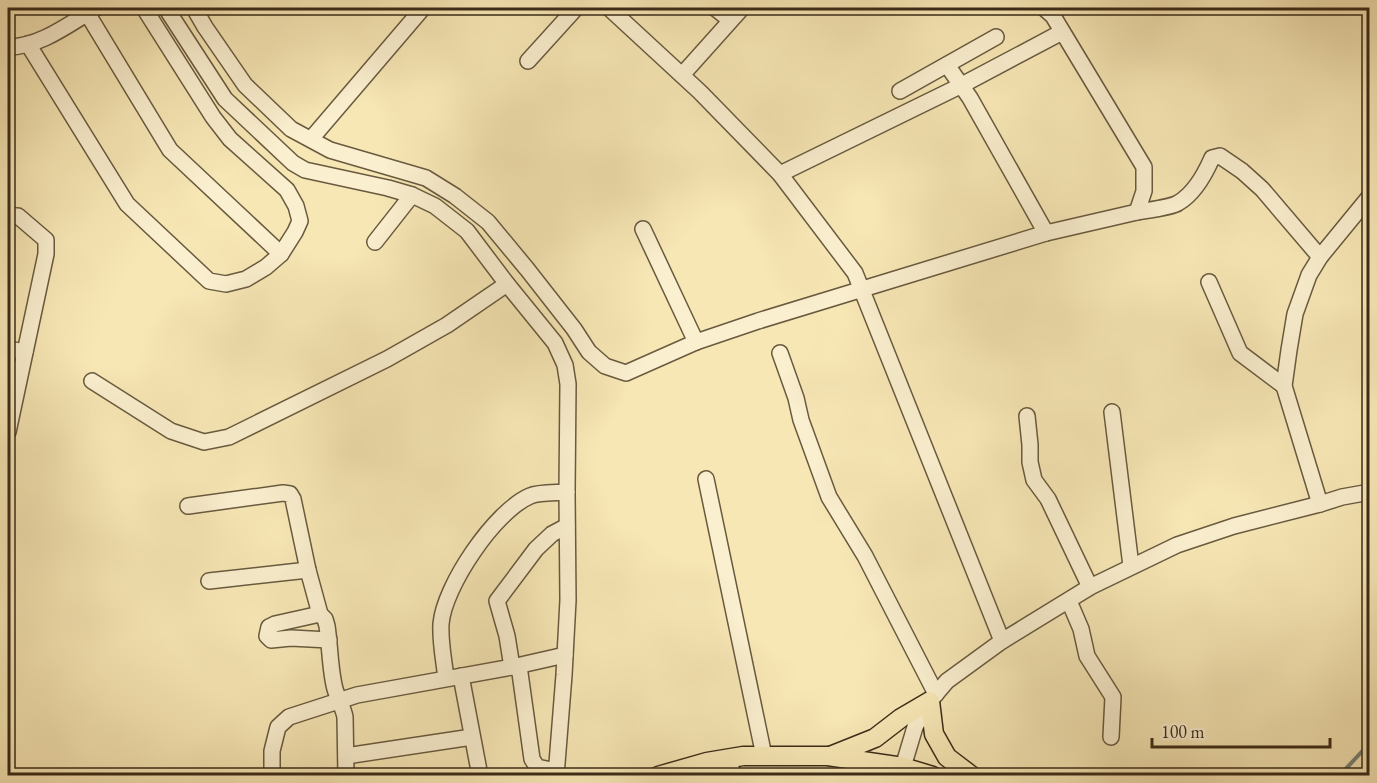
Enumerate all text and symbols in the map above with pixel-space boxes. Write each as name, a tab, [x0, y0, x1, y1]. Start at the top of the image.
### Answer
scale bar	[1152, 711, 1330, 749]
text: 100 m	[1161, 720, 1205, 743]

